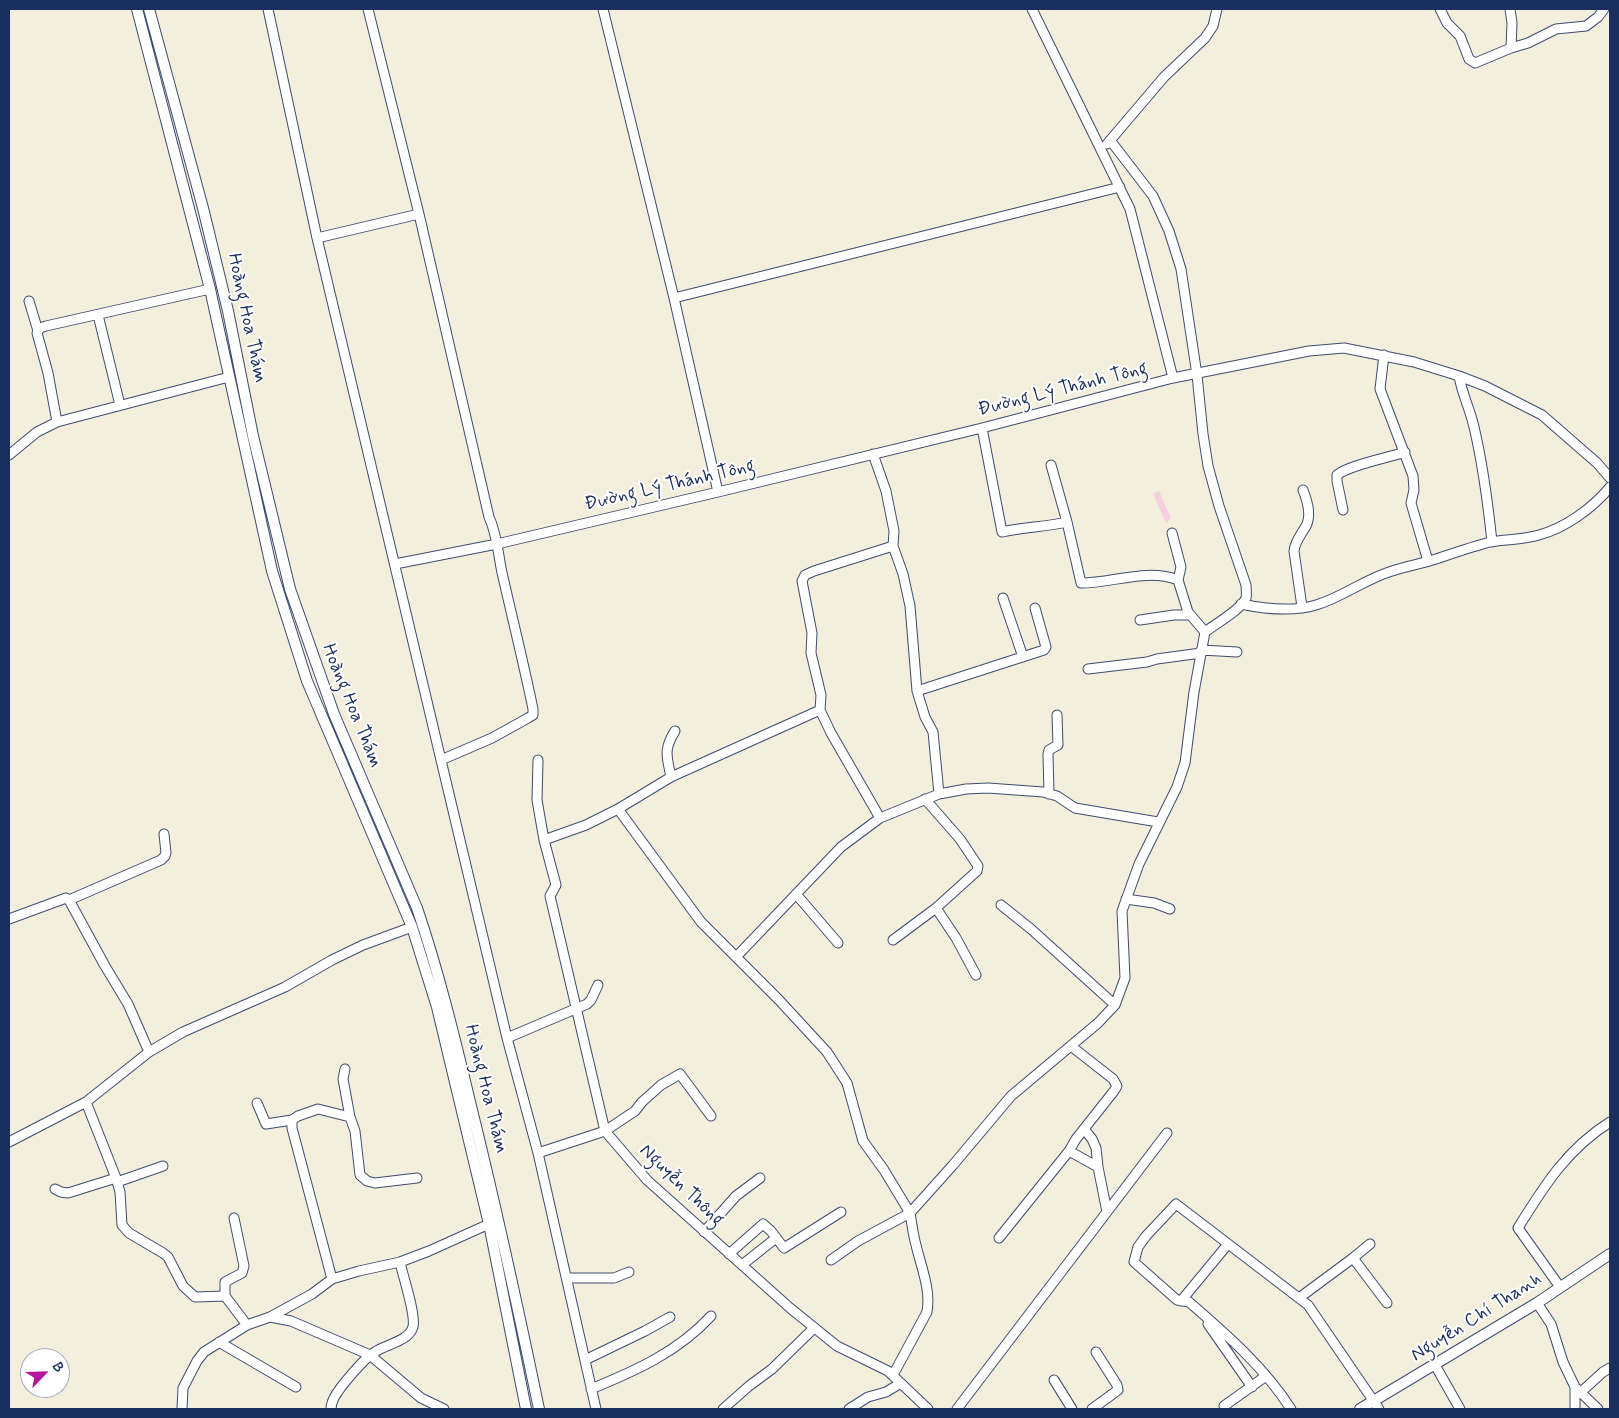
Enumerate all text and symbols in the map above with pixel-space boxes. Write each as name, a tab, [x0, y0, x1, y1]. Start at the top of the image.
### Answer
street label: Hoàng Hoa Thám	[221, 251, 271, 385]
street label: Đường Lý Thánh Tông	[976, 358, 1150, 422]
street label: Đường Lý Thánh Tông	[583, 455, 757, 517]
street label: Hoàng Hoa Thám	[316, 641, 386, 771]
street label: Hoàng Hoa Thám	[458, 1022, 512, 1156]
street label: Nguyễn Thông	[634, 1140, 728, 1232]
street label: Nguyễn Chí Thanh	[1407, 1269, 1547, 1367]
north arrow	[20, 1348, 70, 1398]
text: B	[48, 1360, 68, 1375]

